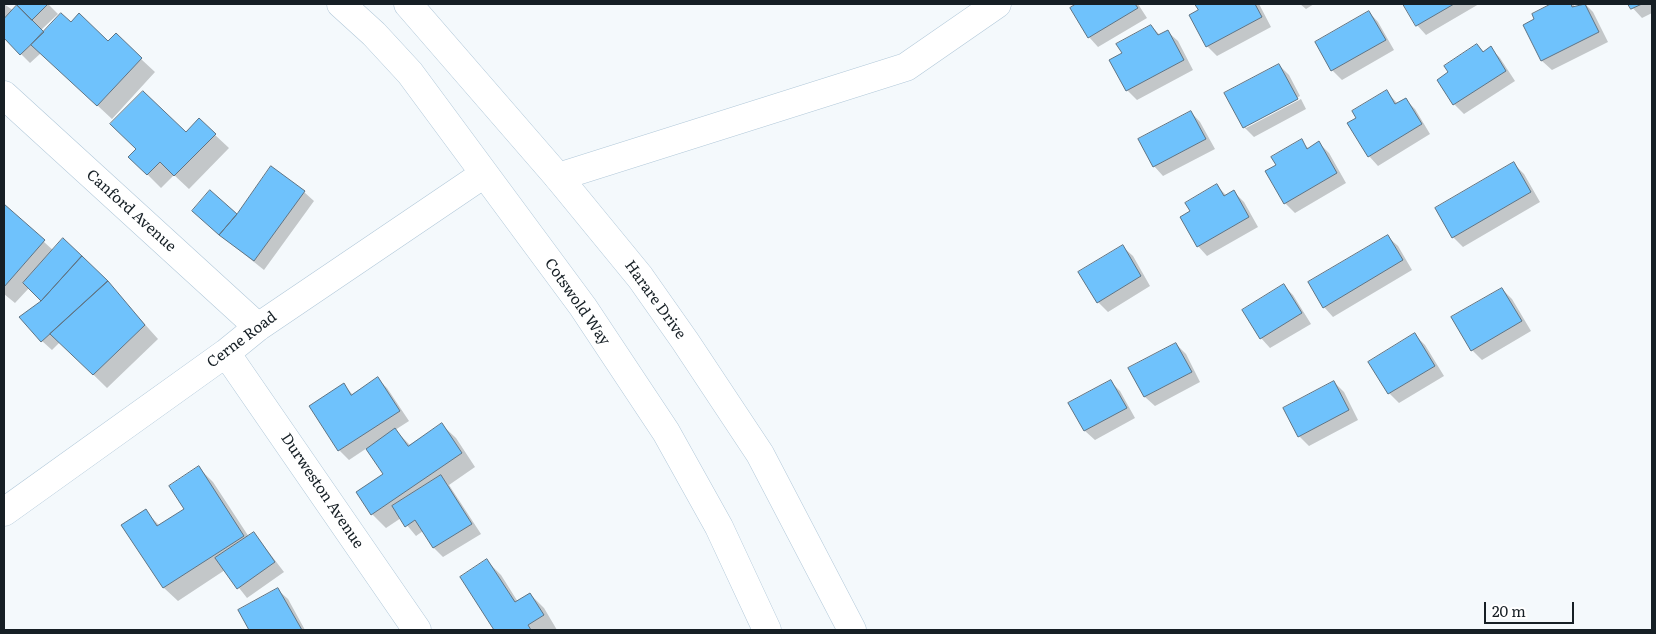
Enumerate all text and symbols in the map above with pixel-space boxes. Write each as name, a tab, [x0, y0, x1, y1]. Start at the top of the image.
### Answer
street label: Canford Avenue	[83, 166, 179, 256]
street label: Cotswold Way	[540, 255, 614, 349]
street label: Harare Drive	[620, 257, 690, 343]
street label: Cerne Road	[204, 308, 280, 372]
street label: Durweston Avenue	[277, 430, 367, 552]
scale bar	[1486, 592, 1576, 624]
text: 20 m	[1492, 599, 1526, 622]

